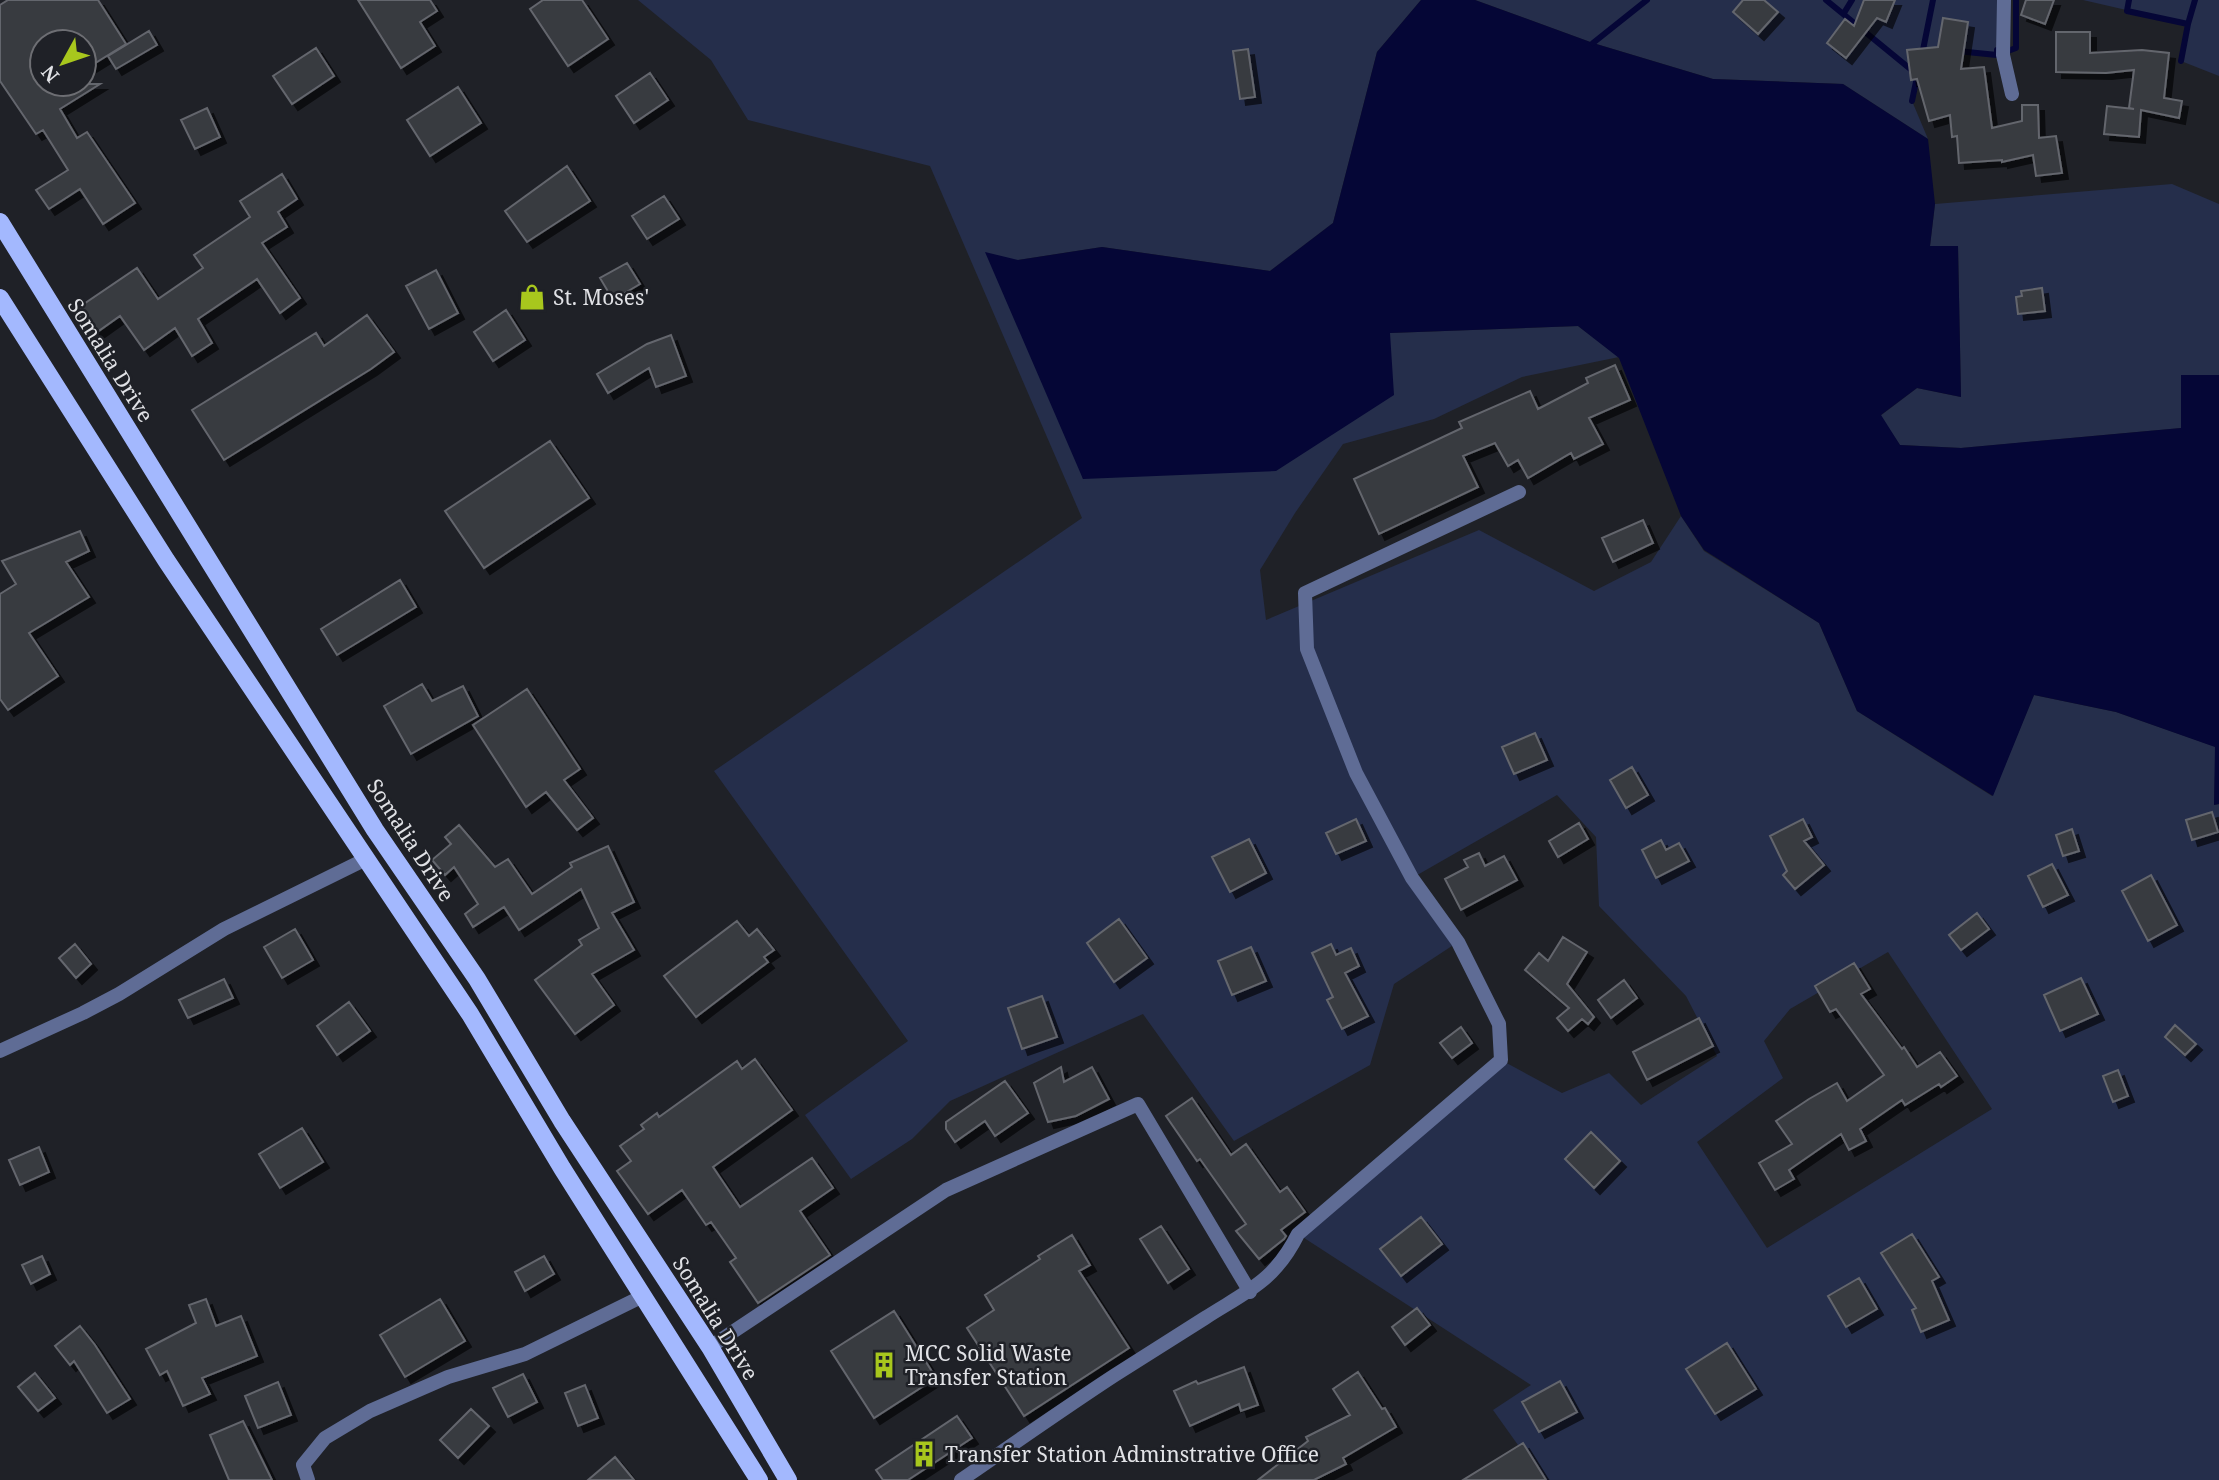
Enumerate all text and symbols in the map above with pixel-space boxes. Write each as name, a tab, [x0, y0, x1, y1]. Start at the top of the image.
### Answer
north arrow	[28, 28, 98, 98]
text: N	[35, 60, 65, 88]
shop icon: St. Moses'	[517, 282, 547, 312]
place label: St. Moses'	[553, 283, 649, 311]
street label: Somalia Drive	[62, 293, 160, 427]
street label: Somalia Drive	[361, 773, 461, 907]
street label: Somalia Drive	[667, 1251, 765, 1385]
place label: MCC Solid Waste Transfer Station	[905, 1339, 1072, 1391]
building icon: MCC Solid Waste Transfer Station	[869, 1350, 899, 1380]
building icon: Transfer Station Adminstrative Office	[909, 1439, 939, 1469]
place label: Transfer Station Adminstrative Office	[945, 1440, 1319, 1468]

